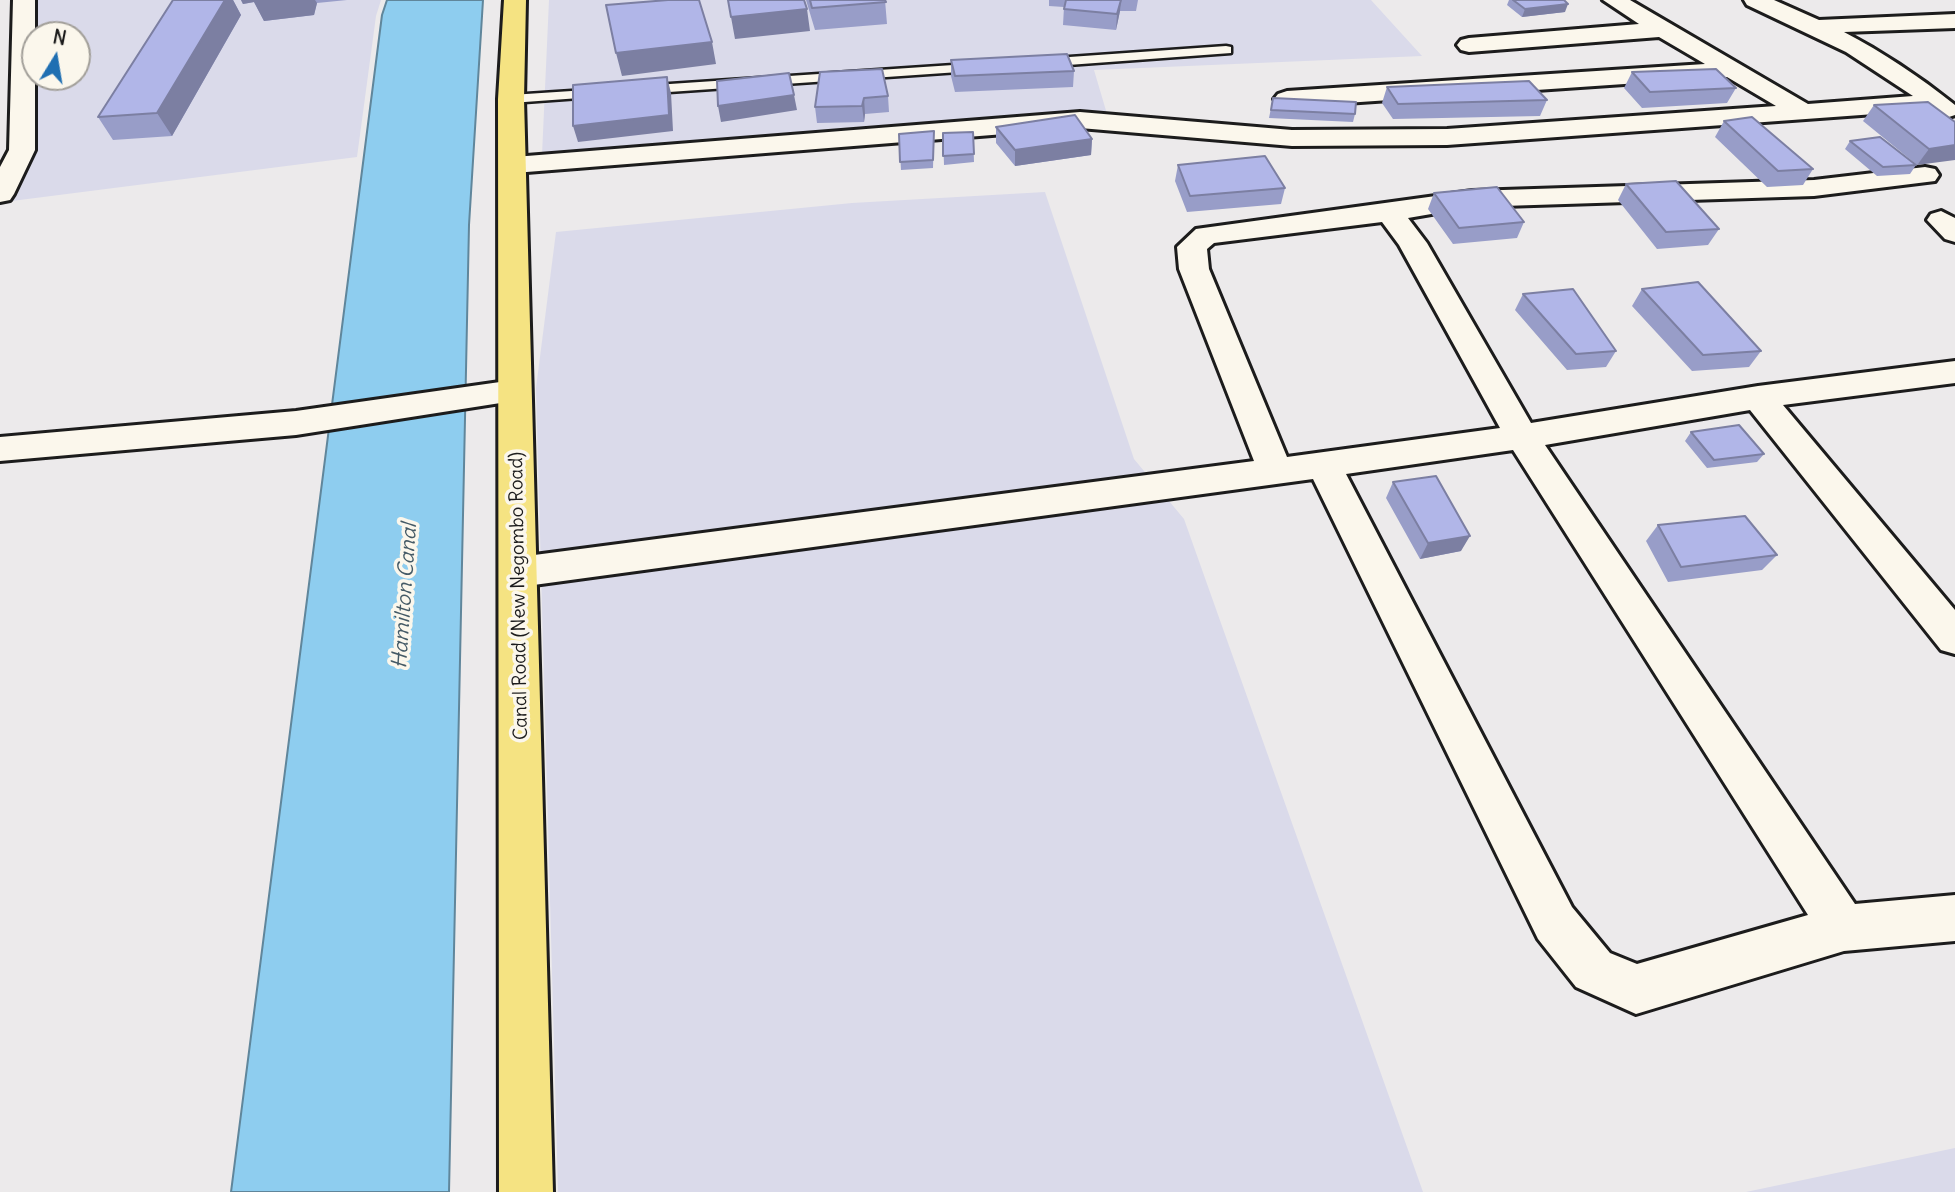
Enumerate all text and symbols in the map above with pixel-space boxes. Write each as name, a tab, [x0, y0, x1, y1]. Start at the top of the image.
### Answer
north arrow	[21, 21, 91, 91]
text: N	[51, 24, 68, 50]
street label: Canal Road (New Negombo Road)	[505, 452, 533, 740]
water label: Hamilton Canal	[387, 523, 423, 669]

